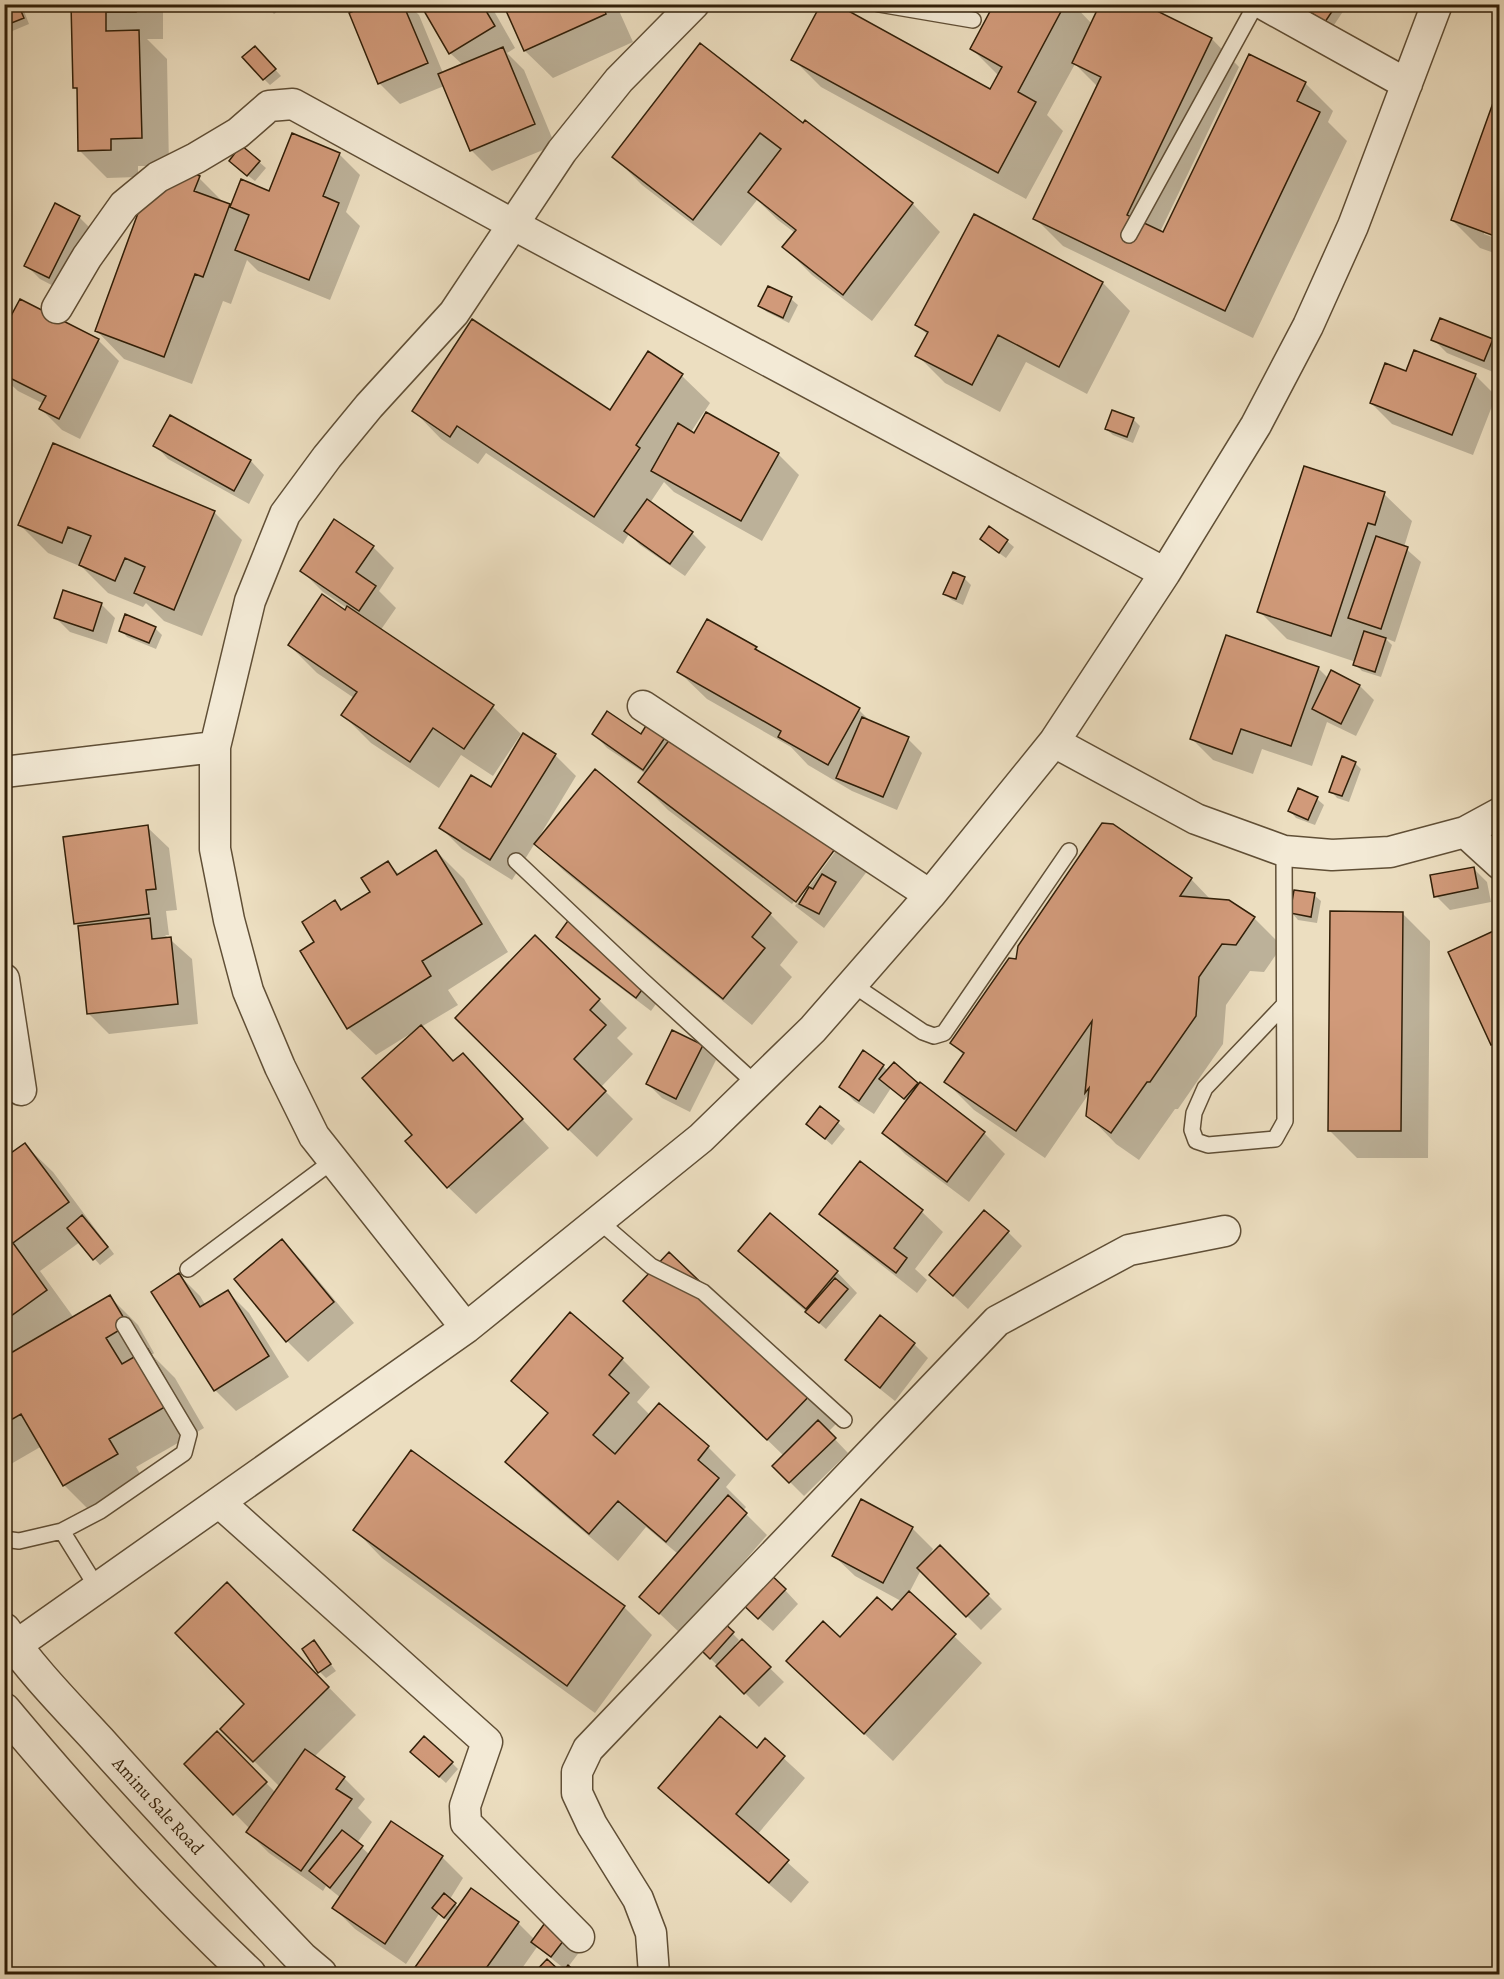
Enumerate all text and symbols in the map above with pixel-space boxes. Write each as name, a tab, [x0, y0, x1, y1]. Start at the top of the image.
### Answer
street label: Aminu Sale Road	[106, 1751, 209, 1860]

